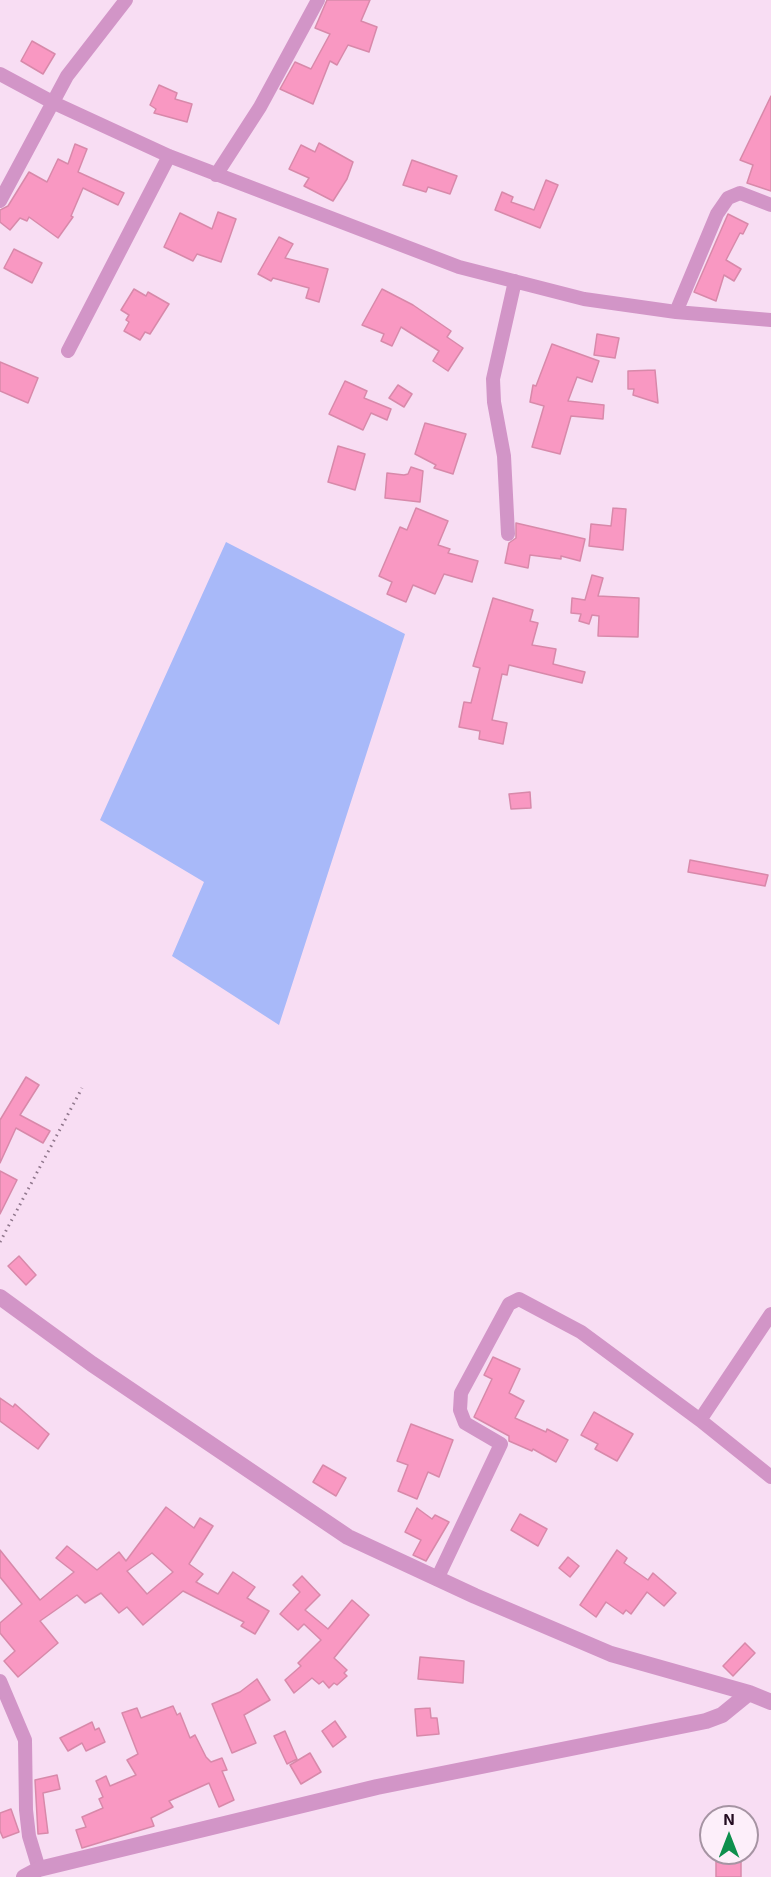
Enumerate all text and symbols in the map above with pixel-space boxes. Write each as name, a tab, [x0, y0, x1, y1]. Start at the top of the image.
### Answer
north arrow	[699, 1805, 759, 1865]
text: N	[723, 1809, 735, 1828]

